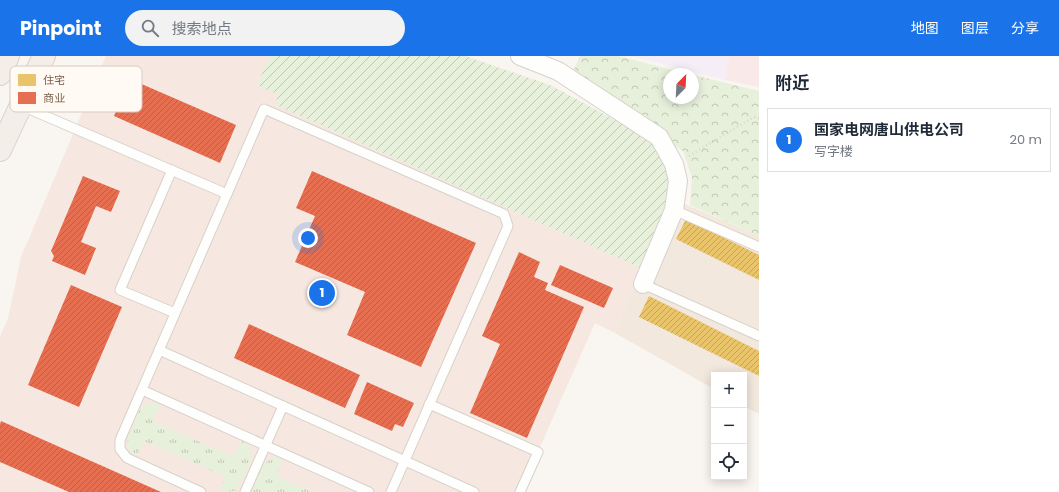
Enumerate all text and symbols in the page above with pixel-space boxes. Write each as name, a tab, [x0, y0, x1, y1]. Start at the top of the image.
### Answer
search box	[125, 10, 405, 46]
text: Pinpoint	[20, 15, 101, 42]
icon: search	[139, 17, 161, 39]
text: 搜索地点	[171, 18, 231, 39]
text: 地图	[911, 18, 939, 38]
text: 图层	[961, 18, 989, 38]
text: 分享	[1011, 18, 1039, 38]
legend	[10, 66, 142, 112]
north arrow	[663, 68, 699, 104]
text: 附近	[775, 71, 809, 95]
text: 住宅	[43, 72, 65, 88]
text: 商业	[43, 90, 65, 106]
text: 国家电网唐山供电公司	[814, 119, 964, 140]
text: 1	[787, 130, 791, 149]
text: 20 m	[1009, 130, 1042, 149]
text: 写字楼	[814, 142, 853, 161]
your location	[298, 228, 318, 248]
pin: 1	[309, 278, 335, 308]
map controls	[711, 372, 747, 480]
button: +	[711, 372, 747, 408]
button: −	[711, 408, 747, 444]
button: locate	[711, 444, 747, 480]

